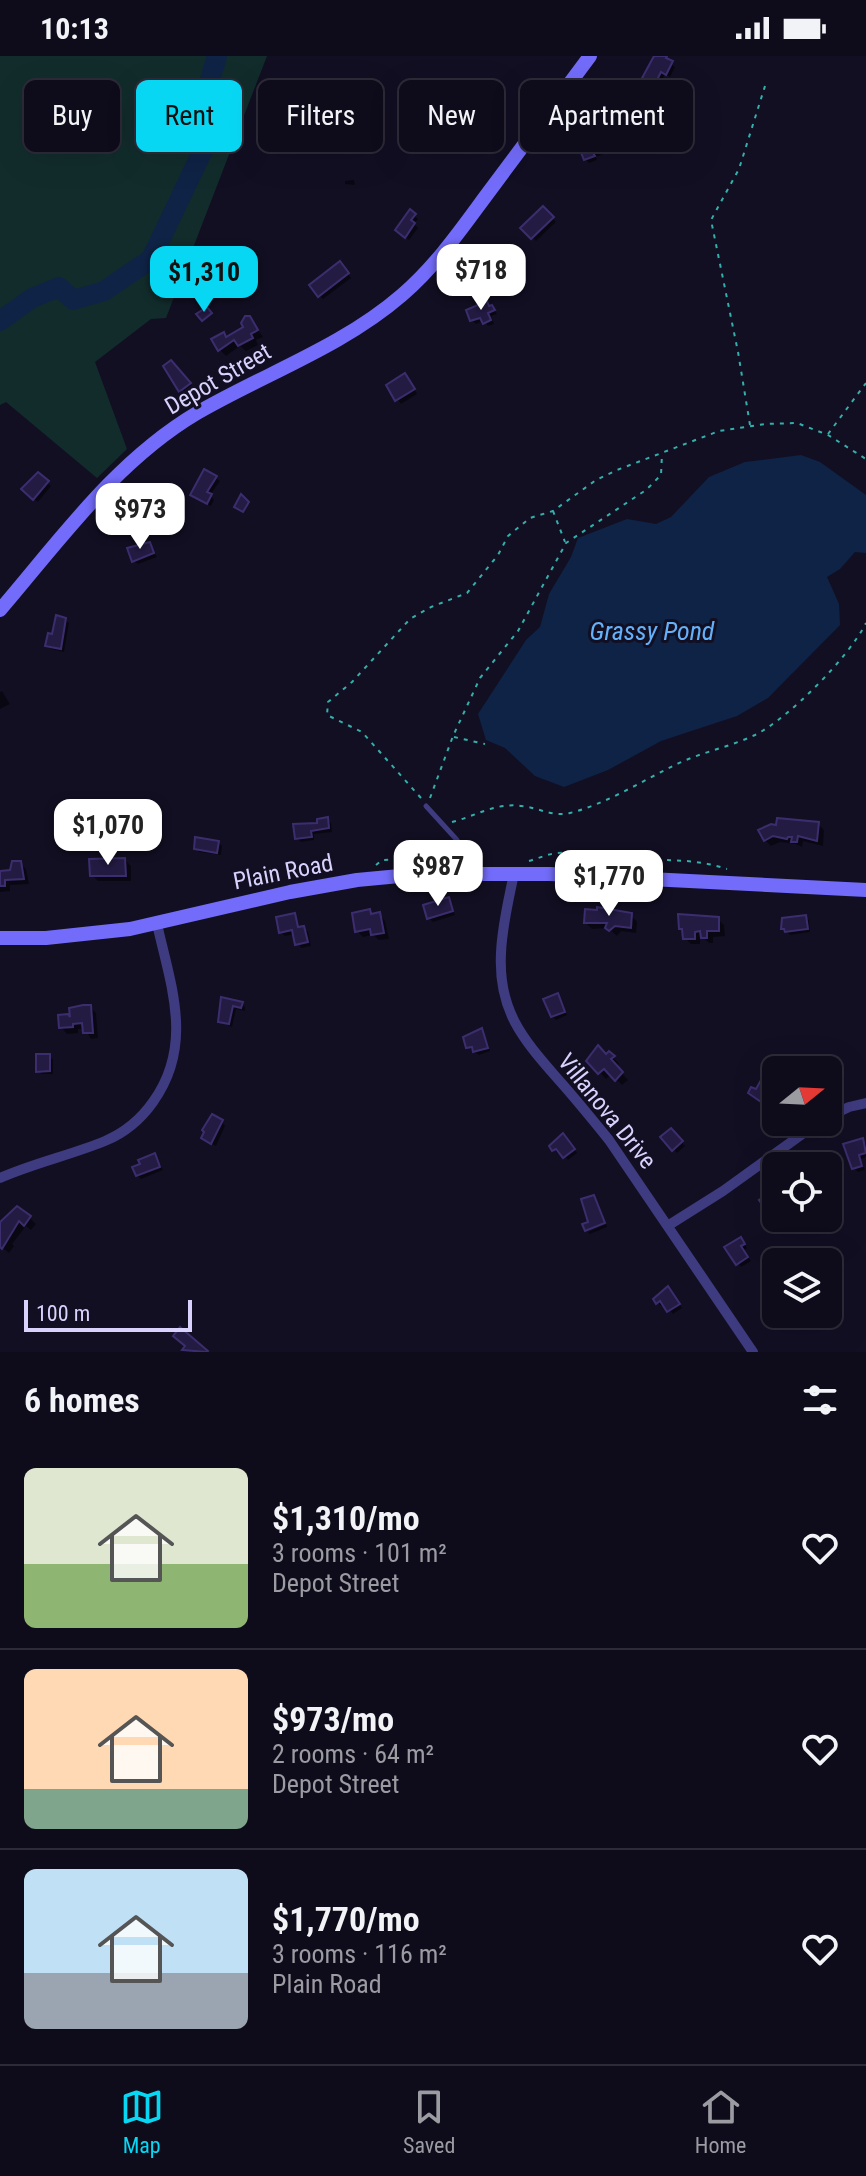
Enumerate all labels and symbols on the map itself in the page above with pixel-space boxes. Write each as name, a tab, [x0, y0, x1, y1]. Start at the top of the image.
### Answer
pin: $718	[434, 244, 528, 312]
pin: $1,310	[139, 246, 269, 314]
street label: Depot Street	[160, 337, 276, 421]
pin: $973	[93, 483, 187, 551]
water label: Grassy Pond	[590, 616, 715, 646]
pin: $1,070	[43, 799, 173, 867]
pin: $987	[391, 840, 485, 908]
street label: Plain Road	[231, 849, 335, 895]
pin: $1,770	[544, 850, 674, 918]
street label: Villanova Drive	[552, 1048, 662, 1174]
north arrow	[762, 1056, 842, 1136]
scale bar	[24, 1296, 192, 1332]

